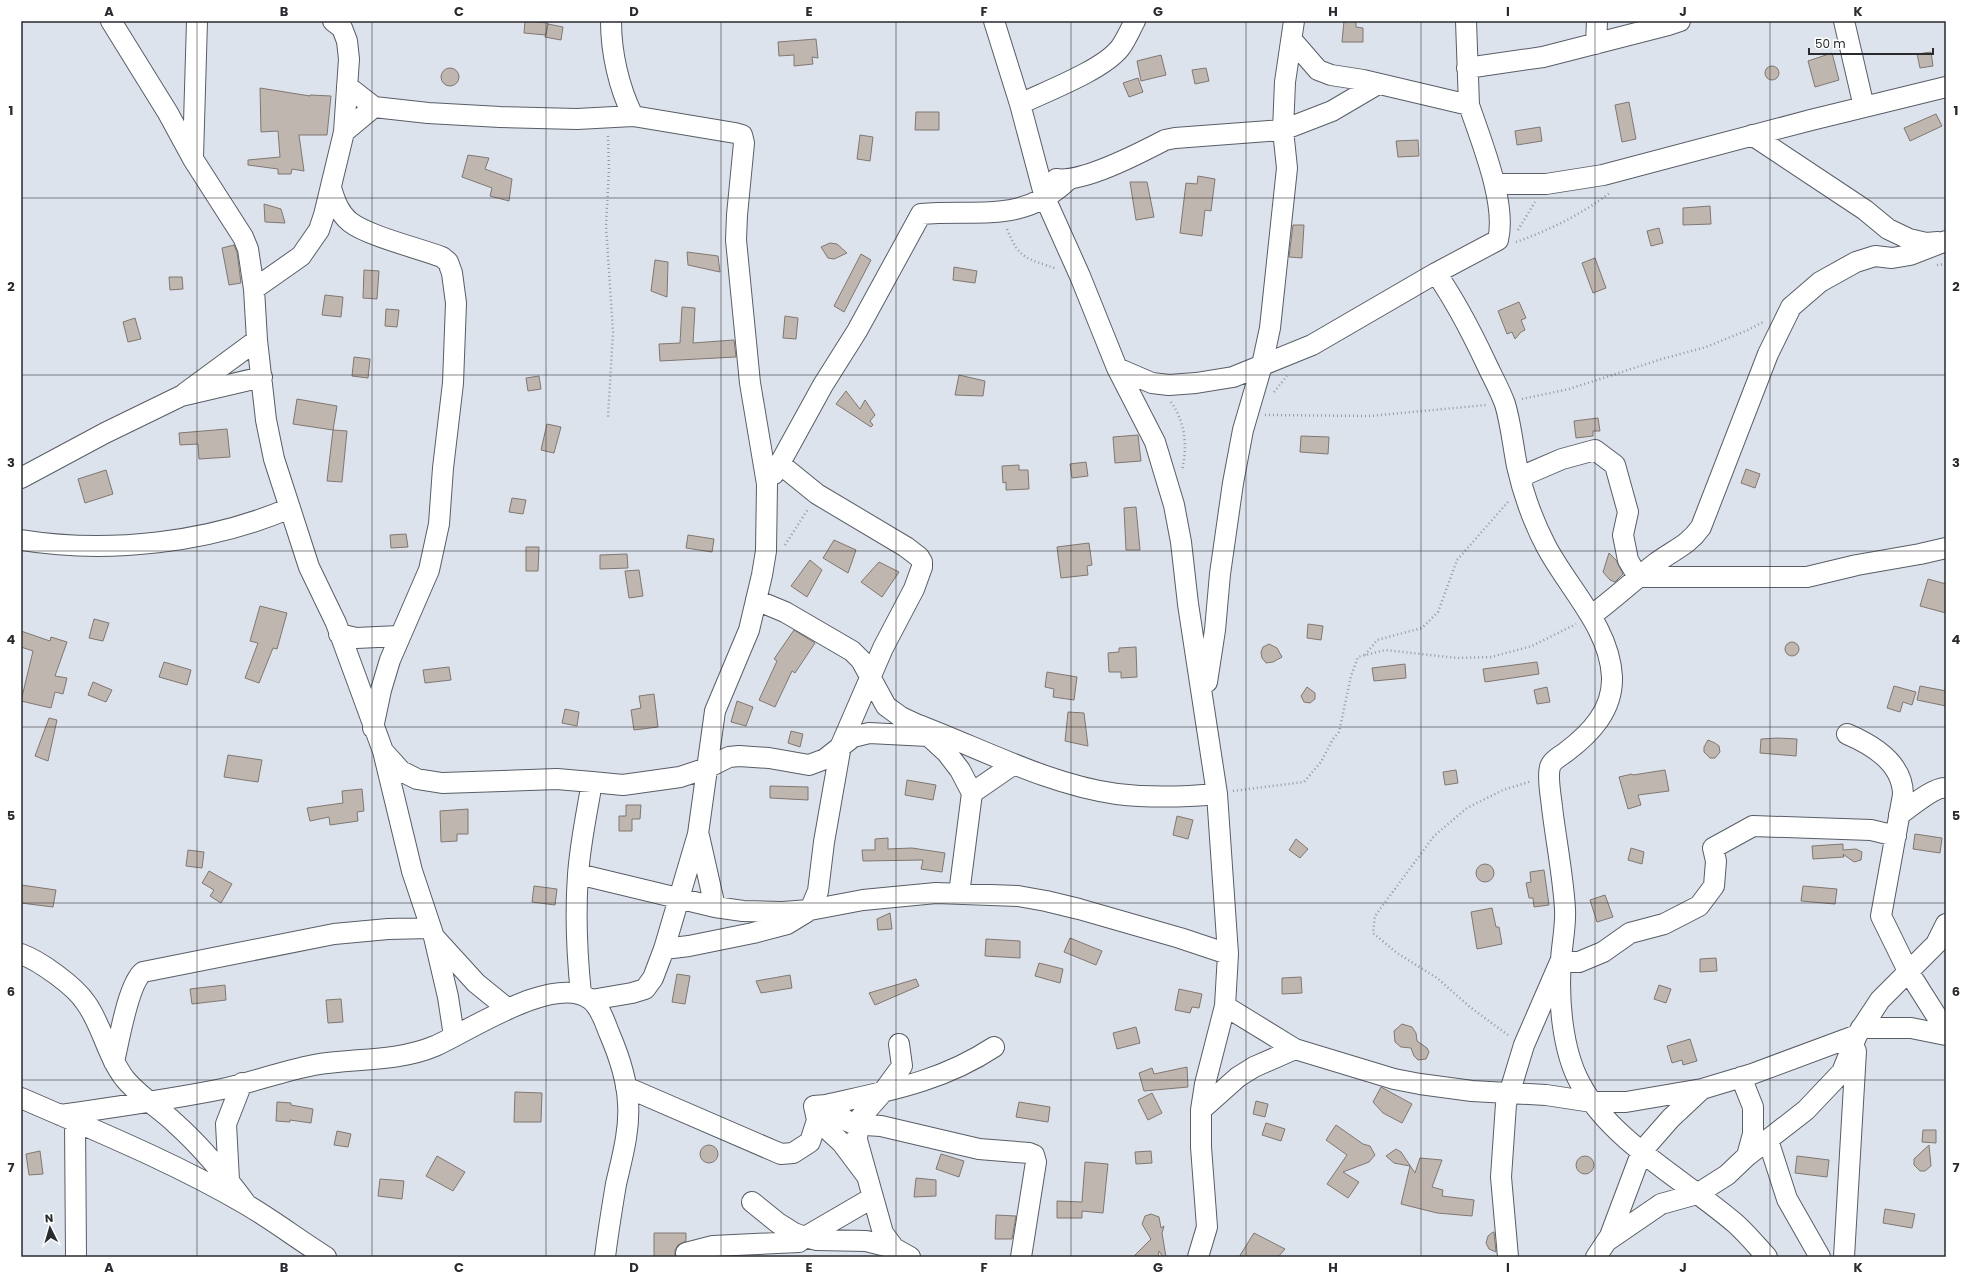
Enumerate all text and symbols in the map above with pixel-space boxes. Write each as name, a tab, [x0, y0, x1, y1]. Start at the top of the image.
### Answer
text: A	[104, 2, 114, 21]
text: B	[280, 2, 289, 21]
text: C	[454, 2, 464, 21]
text: D	[629, 2, 639, 21]
text: E	[805, 2, 813, 21]
text: F	[980, 2, 988, 21]
text: G	[1153, 2, 1163, 21]
text: H	[1328, 2, 1338, 21]
text: I	[1506, 2, 1510, 21]
text: J	[1679, 2, 1687, 21]
text: K	[1853, 2, 1863, 21]
scale bar	[1809, 30, 1933, 56]
text: 50 m	[1815, 35, 1846, 52]
text: 1	[9, 101, 13, 120]
text: 1	[1954, 101, 1958, 120]
text: 2	[7, 277, 15, 296]
text: 2	[1952, 277, 1960, 296]
text: 3	[7, 453, 15, 472]
text: 3	[1952, 453, 1960, 472]
text: 4	[7, 630, 16, 649]
text: 4	[1952, 630, 1961, 649]
text: 5	[7, 806, 15, 825]
text: 5	[1952, 806, 1960, 825]
text: 6	[7, 982, 15, 1001]
text: 6	[1952, 982, 1960, 1001]
text: 7	[8, 1158, 15, 1177]
text: 7	[1953, 1158, 1960, 1177]
north arrow	[30, 1208, 70, 1248]
text: N	[44, 1210, 54, 1226]
text: A	[104, 1258, 114, 1277]
text: B	[280, 1258, 289, 1277]
text: C	[454, 1258, 464, 1277]
text: D	[629, 1258, 639, 1277]
text: E	[805, 1258, 813, 1277]
text: F	[980, 1258, 988, 1277]
text: G	[1153, 1258, 1163, 1277]
text: H	[1328, 1258, 1338, 1277]
text: I	[1506, 1258, 1510, 1277]
text: J	[1679, 1258, 1687, 1277]
text: K	[1853, 1258, 1863, 1277]

